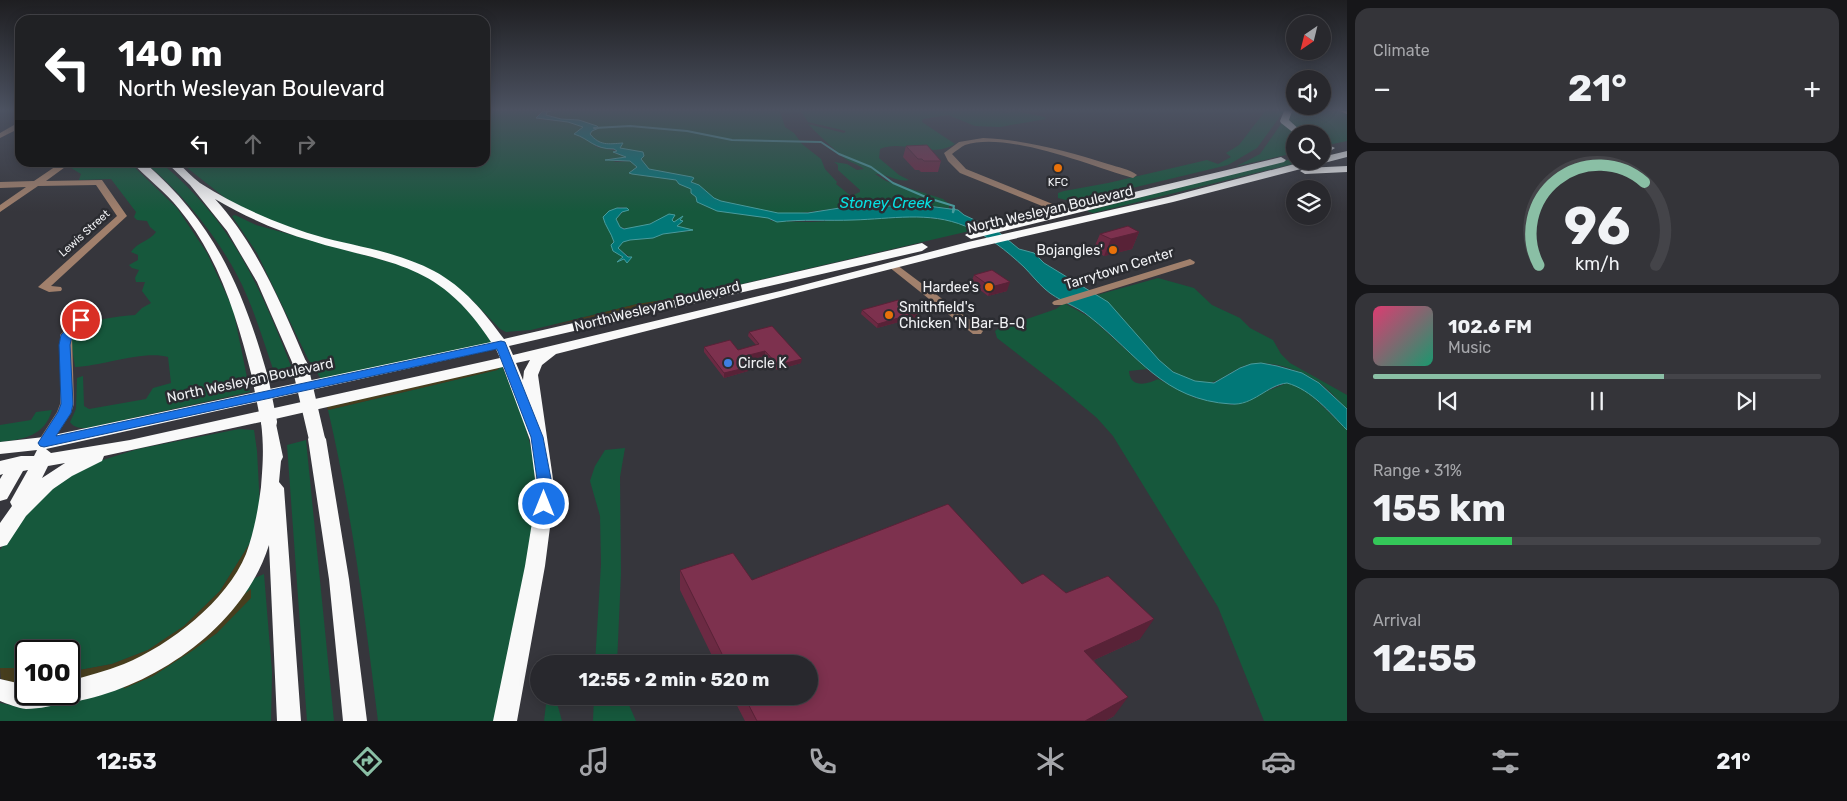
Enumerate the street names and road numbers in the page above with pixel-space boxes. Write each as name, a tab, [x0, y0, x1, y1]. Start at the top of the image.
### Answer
street label: North Wesleyan Boulevard	[965, 182, 1135, 237]
street label: Lewis Street	[56, 207, 113, 260]
street label: Tarrytown Center	[1062, 244, 1177, 293]
street label: North Wesleyan Boulevard	[573, 278, 742, 335]
street label: North Wesleyan Boulevard	[165, 355, 335, 406]

